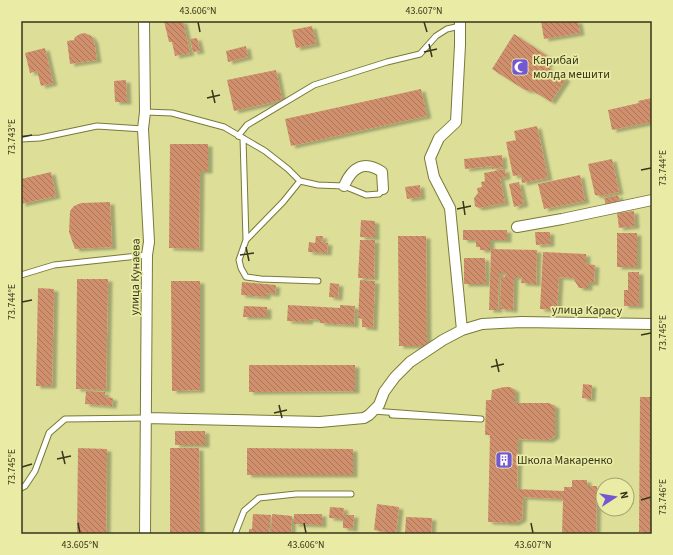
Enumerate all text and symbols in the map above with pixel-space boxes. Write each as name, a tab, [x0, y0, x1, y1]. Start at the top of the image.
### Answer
text: 43.606°N	[179, 4, 217, 18]
text: 43.607°N	[405, 4, 443, 18]
place label: Карибай молда мешити	[533, 52, 610, 83]
mosque icon: Карибай молда мешити	[510, 57, 530, 77]
text: 73.743°E	[5, 119, 19, 155]
text: 73.744°E	[656, 150, 670, 186]
street label: улица Кунаева	[126, 238, 145, 316]
text: 73.744°E	[5, 284, 19, 320]
street label: улица Карасу	[552, 301, 623, 320]
text: 73.745°E	[656, 315, 670, 351]
text: 73.745°E	[5, 449, 19, 485]
building icon: Школа Макаренко	[494, 450, 514, 470]
place label: Школа Макаренко	[517, 452, 613, 469]
north arrow	[595, 477, 635, 517]
text: 73.746°E	[656, 479, 670, 515]
text: N	[616, 490, 632, 500]
text: 43.605°N	[61, 538, 99, 552]
text: 43.606°N	[287, 538, 325, 552]
text: 43.607°N	[514, 538, 552, 552]

